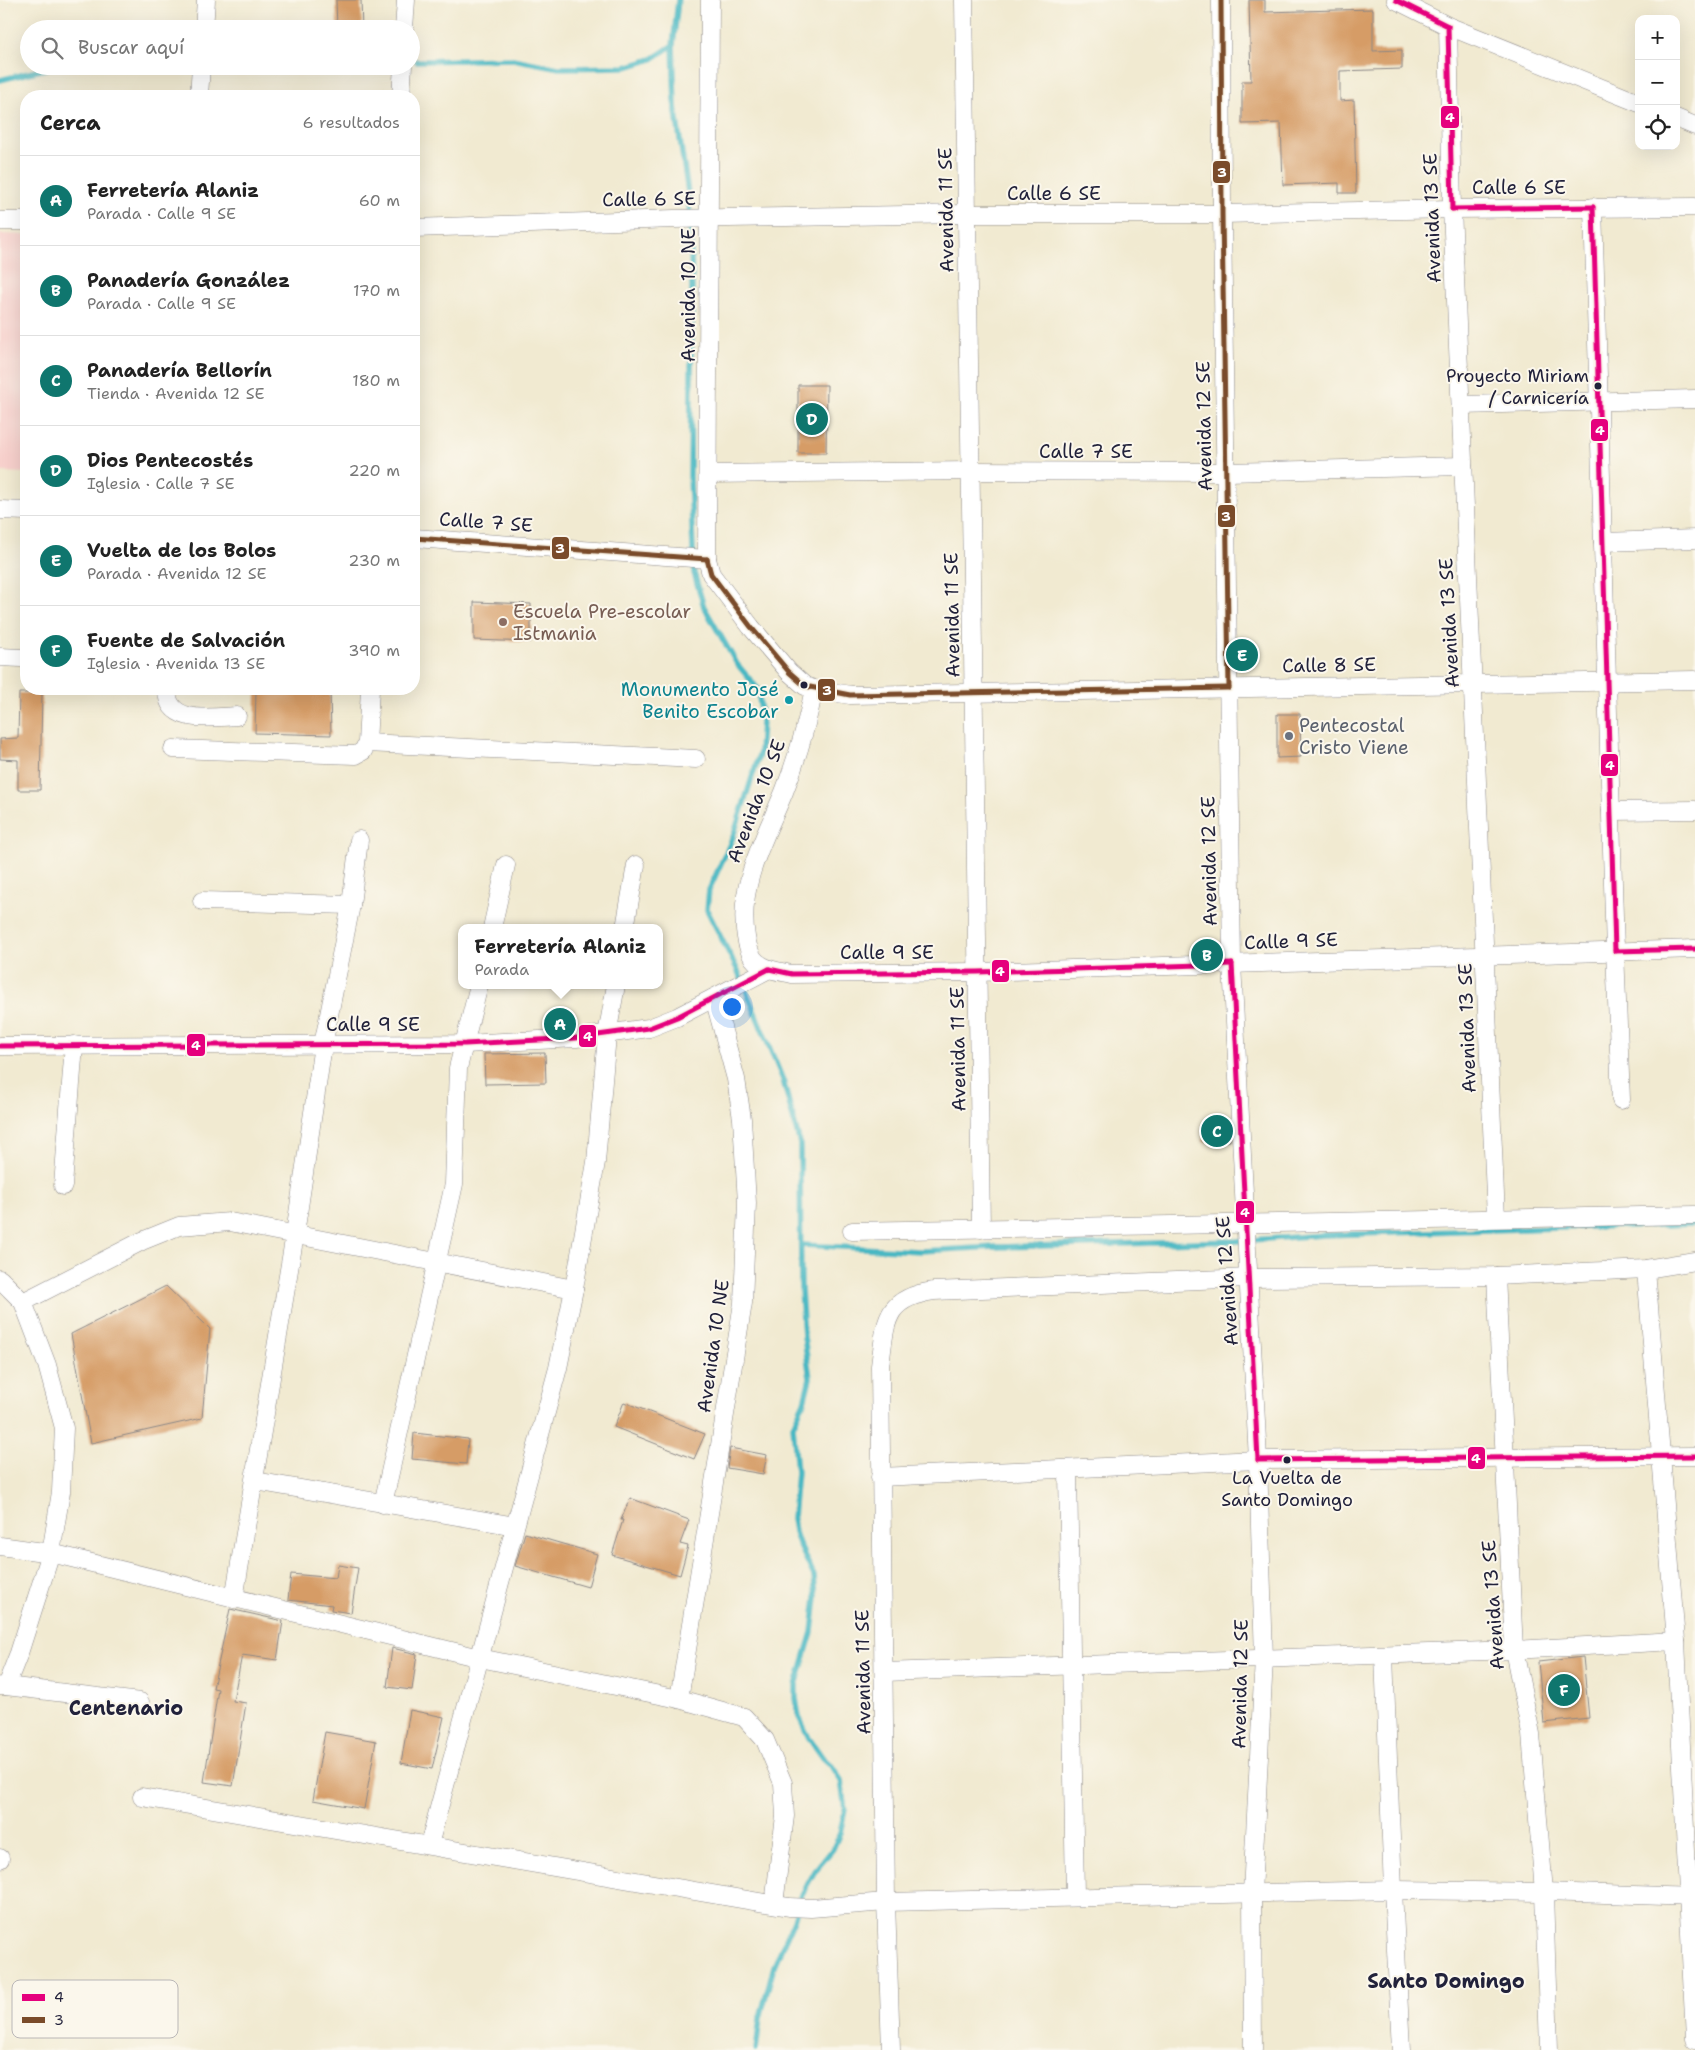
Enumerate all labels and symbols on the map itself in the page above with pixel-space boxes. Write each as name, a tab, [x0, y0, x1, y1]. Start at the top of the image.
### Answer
line badge: 4	[1440, 105, 1460, 129]
text: 4	[1445, 108, 1455, 126]
street label: Avenida 11 SE	[932, 147, 960, 273]
street label: Avenida 13 SE	[1417, 152, 1447, 283]
line badge: 3	[1212, 160, 1231, 184]
text: 3	[1217, 163, 1227, 181]
street label: Calle 6 SE	[1472, 175, 1566, 200]
street label: Calle 6 SE	[1007, 181, 1101, 206]
street label: Calle 6 SE	[602, 186, 696, 212]
street label: Avenida 10 NE	[676, 228, 701, 362]
street label: Avenida 12 SE	[1190, 361, 1218, 491]
place label: Proyecto Miriam / Carnicería	[1446, 364, 1589, 410]
marker: Proyecto Miriam / Carnicería	[1593, 381, 1603, 391]
pin: D	[796, 400, 828, 438]
line badge: 4	[1590, 418, 1609, 442]
text: 4	[1595, 421, 1605, 439]
street label: Calle 7 SE	[1039, 439, 1133, 464]
line badge: 3	[1217, 504, 1236, 528]
street label: Calle 7 SE	[438, 506, 534, 538]
text: 3	[1221, 507, 1231, 525]
line badge: 3	[551, 536, 570, 560]
text: 3	[555, 539, 565, 557]
street label: Avenida 11 SE	[938, 552, 966, 678]
street label: Avenida 13 SE	[1433, 557, 1465, 689]
place label: Escuela Pre-escolar Istmania	[513, 599, 691, 646]
marker: Escuela Pre-escolar Istmania	[497, 616, 509, 628]
pin: E	[1226, 636, 1258, 674]
street label: Calle 8 SE	[1282, 652, 1376, 678]
place label: Monumento José Benito Escobar	[621, 677, 779, 724]
line badge: 3	[817, 678, 836, 702]
unlabelled marker	[799, 680, 809, 690]
text: 3	[822, 681, 832, 699]
marker: Monumento José Benito Escobar	[783, 694, 795, 706]
place label: Pentecostal Cristo Viene	[1299, 713, 1409, 760]
marker: Pentecostal Cristo Viene	[1283, 730, 1295, 742]
street label: Avenida 10 SE	[721, 736, 791, 866]
line badge: 4	[1600, 753, 1619, 777]
text: 4	[1605, 756, 1615, 774]
street label: Avenida 12 SE	[1195, 796, 1223, 926]
street label: Calle 9 SE	[1244, 927, 1338, 955]
pin: B	[1191, 936, 1223, 974]
street label: Calle 9 SE	[840, 940, 934, 965]
line badge: 4	[991, 959, 1010, 983]
text: 4	[995, 962, 1005, 980]
street label: Avenida 13 SE	[1452, 962, 1482, 1093]
street label: Avenida 11 SE	[944, 986, 972, 1112]
your location	[719, 994, 745, 1020]
pin: A	[544, 1005, 576, 1043]
street label: Calle 9 SE	[326, 1012, 420, 1037]
line badge: 4	[578, 1024, 597, 1048]
text: 4	[583, 1027, 593, 1045]
line badge: 4	[186, 1033, 206, 1057]
text: 4	[191, 1036, 201, 1054]
pin: C	[1201, 1112, 1233, 1150]
line badge: 4	[1235, 1200, 1255, 1224]
text: 4	[1240, 1203, 1250, 1221]
street label: Avenida 12 SE	[1210, 1215, 1244, 1347]
street label: Avenida 10 NE	[691, 1278, 735, 1414]
line badge: 4	[1467, 1446, 1486, 1470]
text: 4	[1471, 1449, 1481, 1467]
marker: La Vuelta de Santo Domingo	[1282, 1455, 1292, 1465]
place label: La Vuelta de Santo Domingo	[1221, 1466, 1353, 1512]
street label: Avenida 13 SE	[1476, 1539, 1510, 1671]
street label: Avenida 11 SE	[849, 1609, 877, 1735]
street label: Avenida 12 SE	[1226, 1619, 1254, 1749]
pin: F	[1548, 1671, 1580, 1709]
district label: Centenario	[69, 1695, 183, 1721]
district label: Santo Domingo	[1367, 1968, 1525, 1994]
legend	[12, 1980, 178, 2038]
text: 4	[54, 1988, 64, 2006]
text: 3	[54, 2011, 64, 2029]

